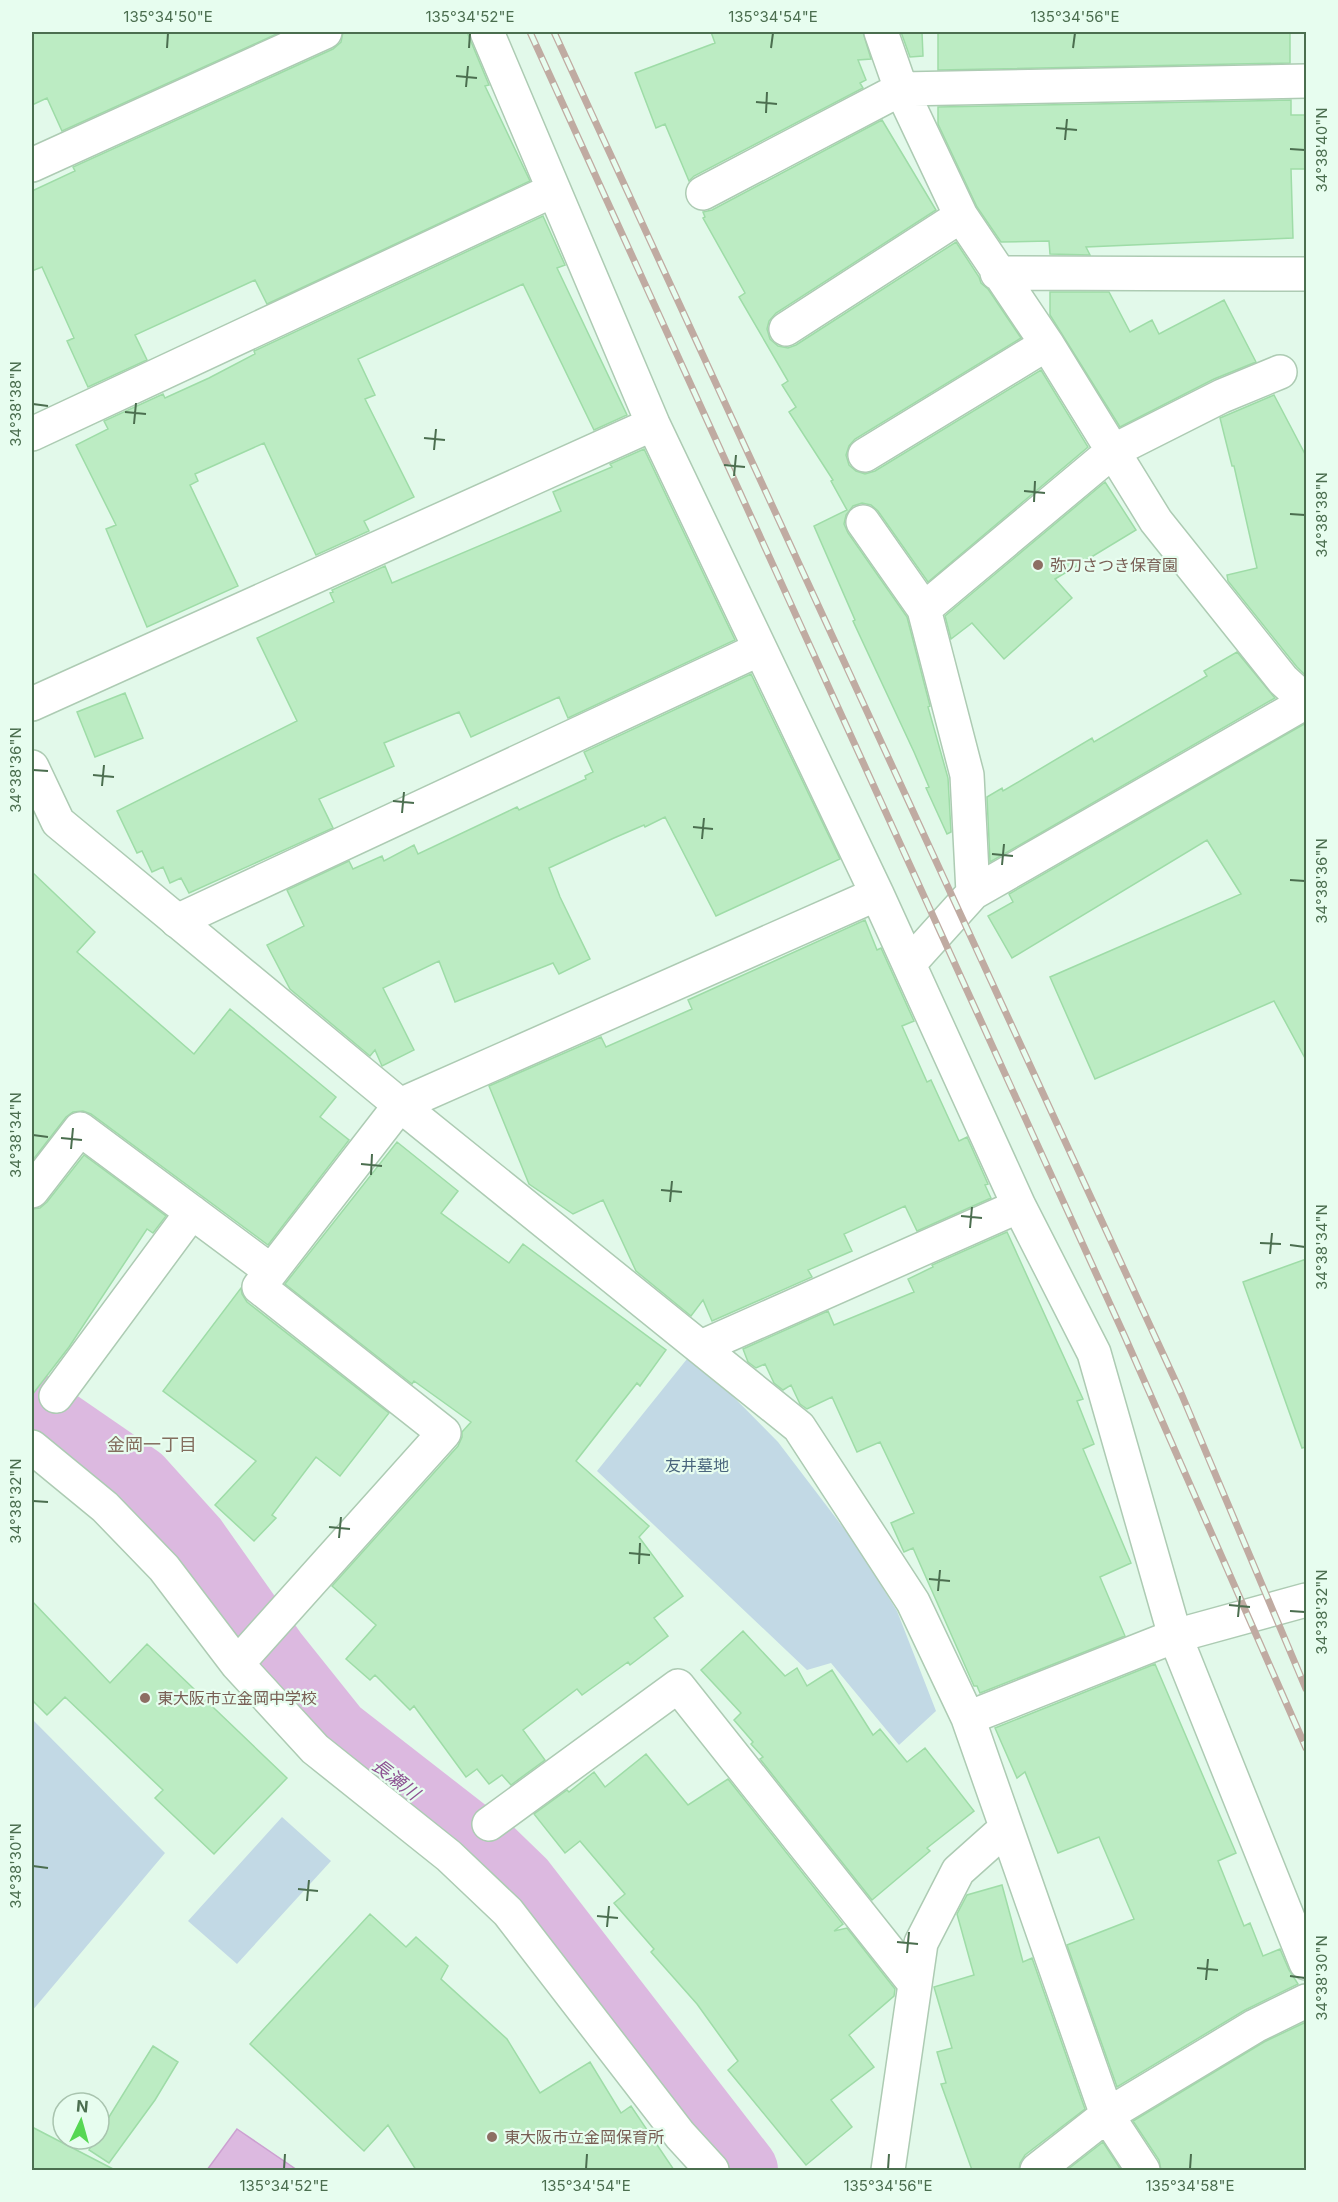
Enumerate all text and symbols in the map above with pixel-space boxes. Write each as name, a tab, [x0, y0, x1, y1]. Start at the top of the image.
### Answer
text: 135°34'50"E	[123, 7, 213, 26]
text: 135°34'52"E	[425, 7, 515, 26]
text: 135°34'54"E	[728, 7, 818, 26]
text: 135°34'56"E	[1030, 7, 1120, 26]
text: 34°38'40"N	[1312, 107, 1331, 193]
text: 34°38'38"N	[6, 361, 25, 447]
text: 34°38'38"N	[1312, 472, 1331, 558]
place label: 弥刀さつき保育園	[1050, 555, 1178, 575]
marker: 弥刀さつき保育園	[1031, 558, 1045, 572]
text: 34°38'36"N	[6, 727, 25, 813]
text: 34°38'36"N	[1312, 838, 1331, 924]
text: 34°38'34"N	[6, 1092, 25, 1178]
text: 34°38'34"N	[1312, 1204, 1331, 1290]
district label: 金岡一丁目	[107, 1434, 197, 1455]
park label: 友井墓地	[665, 1455, 729, 1475]
text: 34°38'32"N	[6, 1458, 25, 1544]
text: 34°38'32"N	[1312, 1569, 1331, 1655]
place label: 東大阪市立金岡中学校	[157, 1688, 317, 1708]
marker: 東大阪市立金岡中学校	[138, 1691, 152, 1705]
water label: 長瀬川	[368, 1754, 425, 1805]
text: 34°38'30"N	[6, 1823, 25, 1909]
text: 34°38'30"N	[1312, 1935, 1331, 2021]
north arrow	[51, 2091, 111, 2151]
text: N	[75, 2096, 89, 2117]
place label: 東大阪市立金岡保育所	[504, 2127, 664, 2147]
marker: 東大阪市立金岡保育所	[485, 2130, 499, 2144]
text: 135°34'52"E	[239, 2176, 329, 2195]
text: 135°34'54"E	[541, 2176, 631, 2195]
text: 135°34'56"E	[843, 2176, 933, 2195]
text: 135°34'58"E	[1145, 2176, 1235, 2195]

